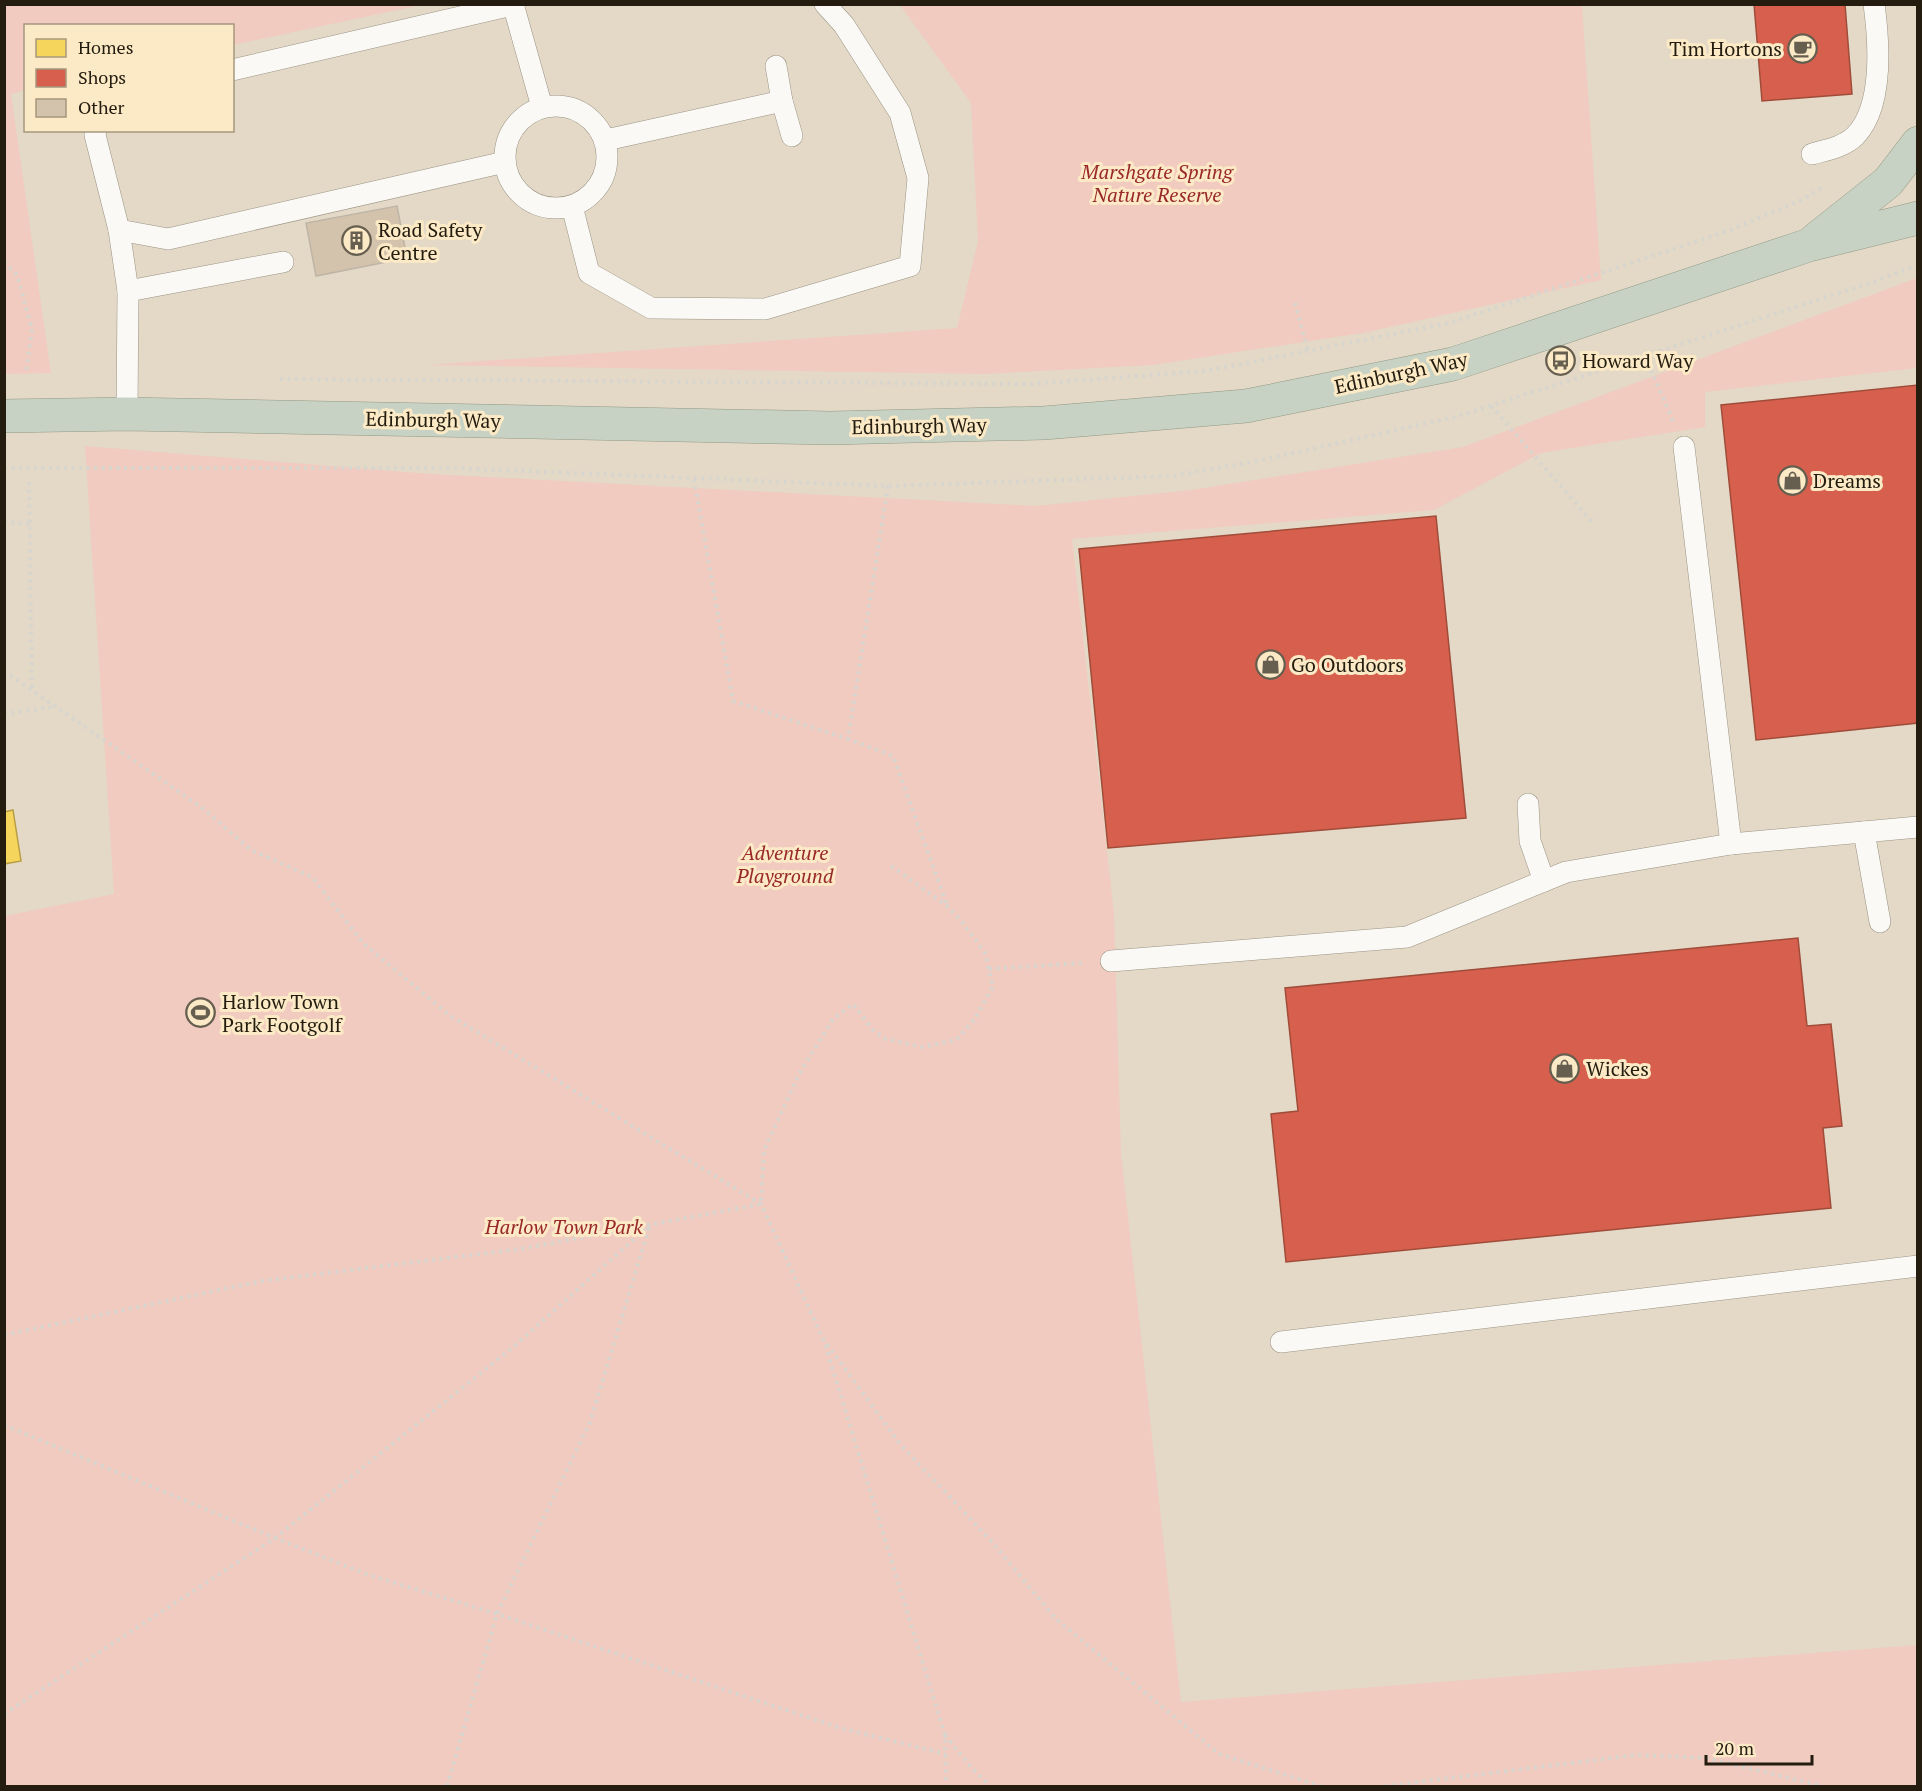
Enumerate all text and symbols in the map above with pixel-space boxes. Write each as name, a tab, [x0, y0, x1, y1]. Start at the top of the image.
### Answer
legend	[24, 24, 234, 132]
cafe icon: Tim Hortons	[1787, 33, 1819, 65]
text: Homes	[78, 35, 133, 59]
place label: Tim Hortons	[1669, 35, 1782, 62]
text: Shops	[78, 65, 126, 89]
text: Other	[78, 95, 125, 119]
park label: Marshgate Spring Nature Reserve	[1080, 158, 1234, 208]
place label: Road Safety Centre	[378, 216, 483, 266]
building icon: Road Safety Centre	[341, 225, 373, 257]
street label: Edinburgh Way	[1332, 345, 1471, 400]
bus stop icon: Howard Way	[1545, 345, 1577, 377]
place label: Howard Way	[1582, 347, 1694, 374]
street label: Edinburgh Way	[365, 405, 502, 434]
street label: Edinburgh Way	[851, 411, 988, 440]
shop icon: Dreams	[1776, 465, 1808, 497]
place label: Dreams	[1813, 467, 1881, 494]
shop icon: Go Outdoors	[1254, 649, 1286, 681]
place label: Go Outdoors	[1291, 651, 1404, 678]
park label: Adventure Playground	[735, 839, 834, 889]
place label: Harlow Town Park Footgolf	[222, 988, 343, 1038]
sports icon: Harlow Town Park Footgolf	[185, 997, 217, 1029]
shop icon: Wickes	[1549, 1053, 1581, 1085]
place label: Wickes	[1586, 1055, 1649, 1082]
park label: Harlow Town Park	[484, 1213, 643, 1240]
scale bar	[1706, 1728, 1812, 1766]
text: 20 m	[1715, 1736, 1755, 1760]

